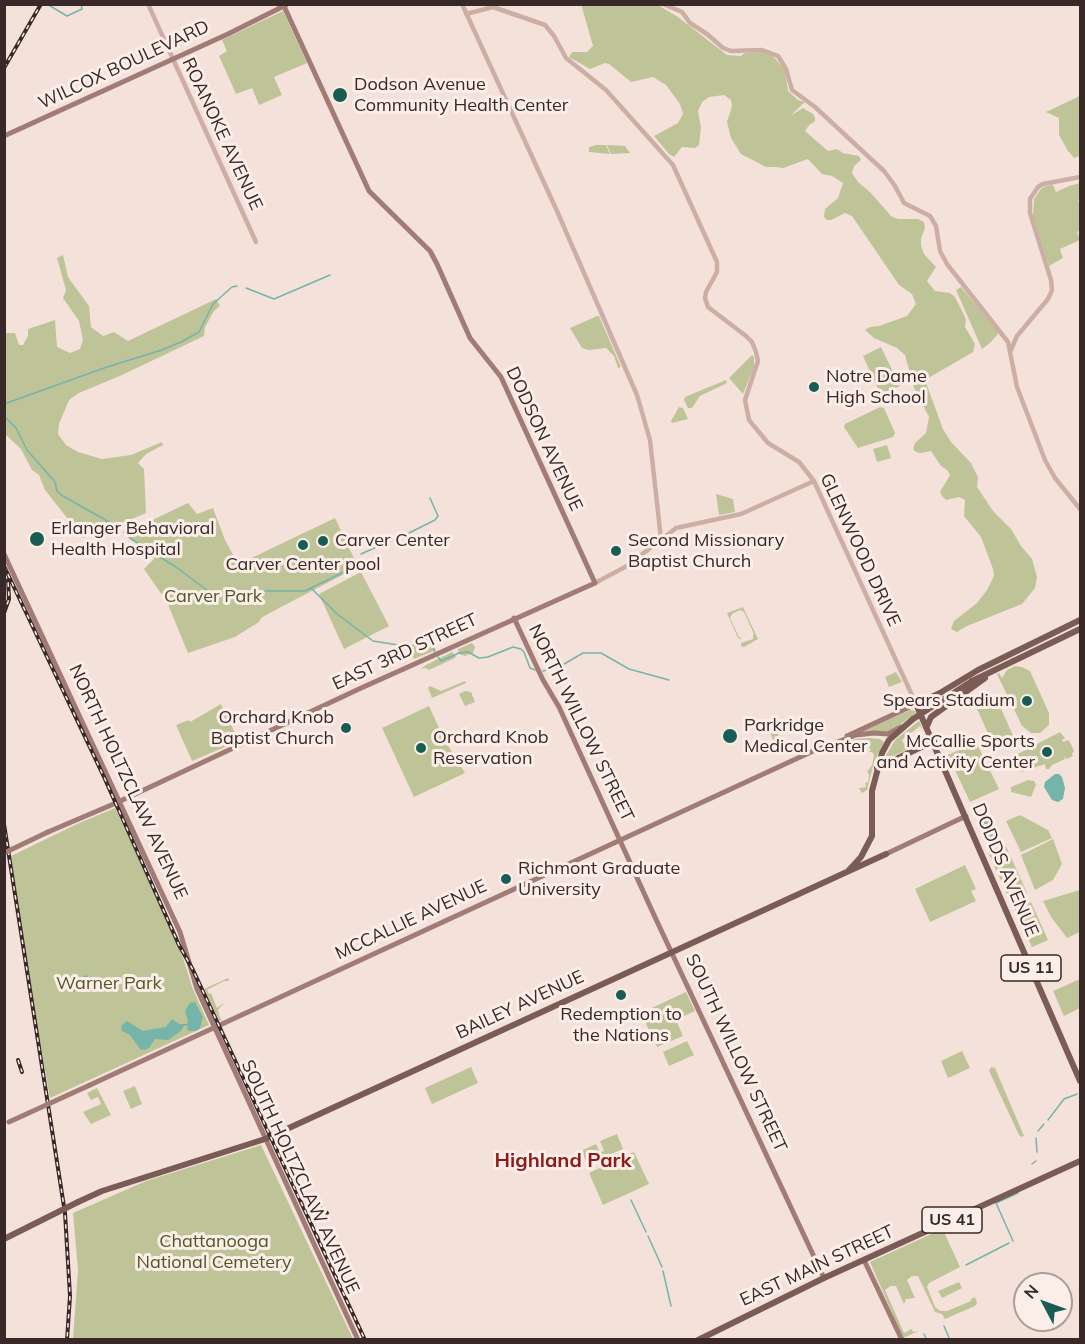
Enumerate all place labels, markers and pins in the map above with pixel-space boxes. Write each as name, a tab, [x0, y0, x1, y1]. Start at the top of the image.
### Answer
place label: Dodson Avenue Community Health Center	[354, 74, 568, 116]
marker: Dodson Avenue Community Health Center	[331, 86, 349, 104]
place label: Notre Dame High School	[826, 366, 927, 409]
marker: Notre Dame High School	[807, 380, 821, 394]
place label: Erlanger Behavioral Health Hospital	[51, 518, 215, 560]
marker: Erlanger Behavioral Health Hospital	[28, 530, 46, 548]
place label: Carver Center	[335, 530, 450, 552]
place label: Second Missionary Baptist Church	[628, 530, 784, 572]
marker: Carver Center	[316, 534, 330, 548]
marker: Carver Center pool	[296, 538, 310, 552]
marker: Second Missionary Baptist Church	[609, 544, 623, 558]
place label: Carver Center pool	[225, 554, 381, 576]
place label: Spears Stadium	[883, 690, 1015, 712]
marker: Spears Stadium	[1020, 694, 1034, 708]
place label: Orchard Knob Baptist Church	[211, 707, 334, 750]
place label: Parkridge Medical Center	[744, 715, 867, 758]
marker: Orchard Knob Baptist Church	[339, 721, 353, 735]
place label: Orchard Knob Reservation	[433, 727, 549, 770]
marker: Parkridge Medical Center	[721, 727, 739, 745]
place label: McCallie Sports and Activity Center	[876, 731, 1035, 774]
marker: Orchard Knob Reservation	[414, 741, 428, 755]
marker: McCallie Sports and Activity Center	[1040, 745, 1054, 759]
place label: Richmont Graduate University	[518, 858, 680, 900]
marker: Richmont Graduate University	[499, 872, 513, 886]
marker: Redemption to the Nations	[614, 988, 628, 1002]
place label: Redemption to the Nations	[560, 1004, 682, 1046]

